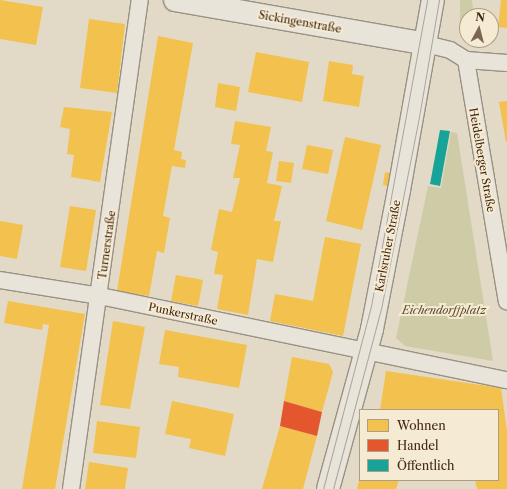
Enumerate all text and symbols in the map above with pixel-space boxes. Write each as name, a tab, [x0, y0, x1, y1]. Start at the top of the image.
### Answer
street label: Sickingenstraße	[258, 8, 342, 36]
north arrow	[459, 8, 499, 48]
text: N	[475, 10, 486, 25]
street label: Heidelberger Straße	[466, 106, 498, 214]
street label: Karlsruher Straße	[373, 199, 403, 293]
street label: Turnerstraße	[96, 210, 118, 280]
street label: Punkerstraße	[147, 300, 219, 328]
park label: Eichendorffplatz	[402, 303, 486, 317]
legend	[359, 409, 499, 481]
text: Wohnen	[397, 418, 446, 433]
text: Handel	[397, 438, 439, 453]
text: Öffentlich	[397, 458, 455, 473]

